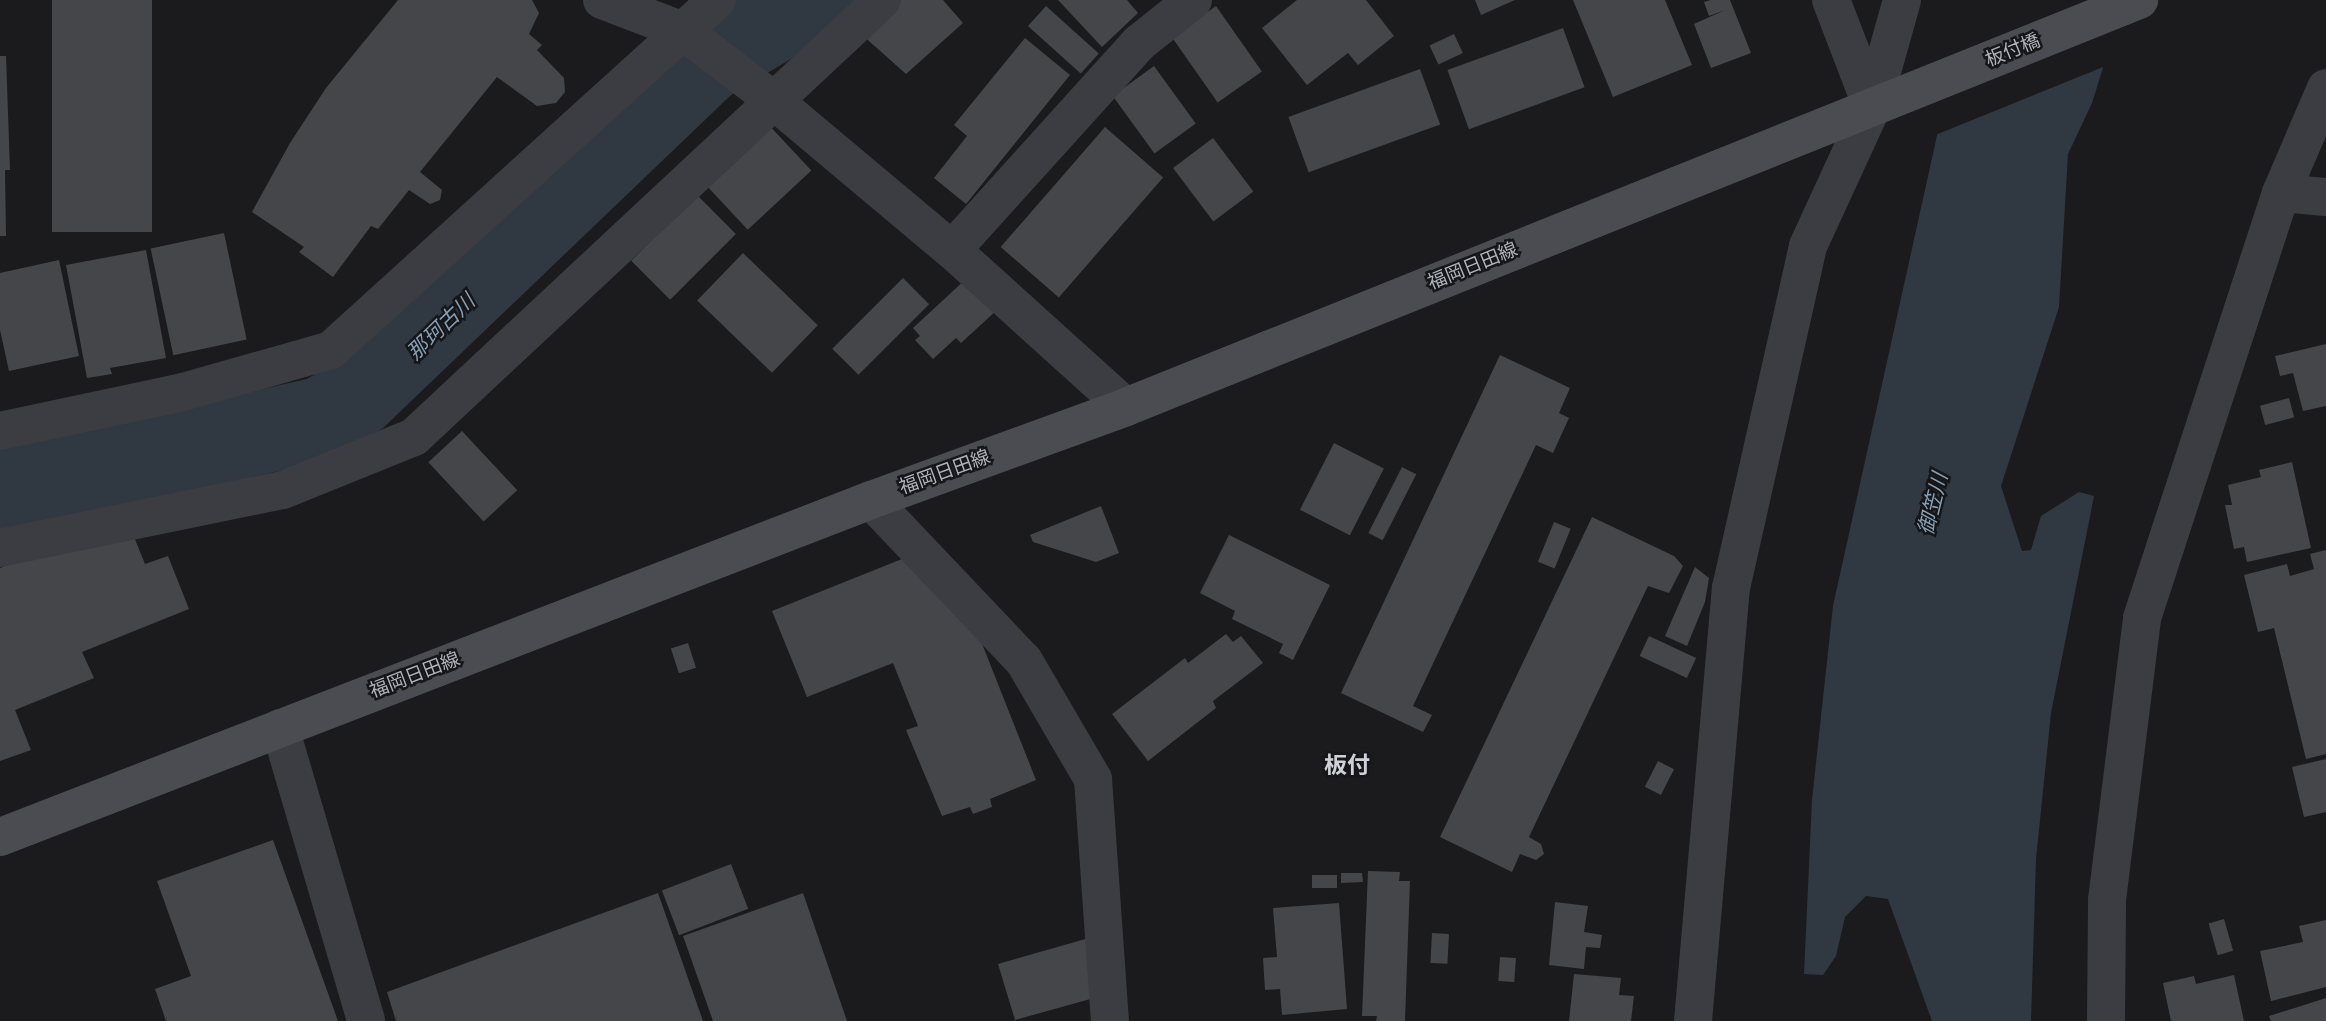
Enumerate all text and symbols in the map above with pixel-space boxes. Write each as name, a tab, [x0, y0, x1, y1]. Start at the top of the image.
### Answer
street label: 板付橋	[1982, 30, 2044, 72]
street label: 福岡日田線	[1425, 239, 1521, 295]
water label: 那珂古川	[402, 289, 480, 365]
street label: 福岡日田線	[896, 446, 994, 500]
water label: 御笠川	[1913, 470, 1953, 538]
street label: 福岡日田線	[367, 648, 463, 704]
district label: 板付	[1324, 752, 1370, 780]

